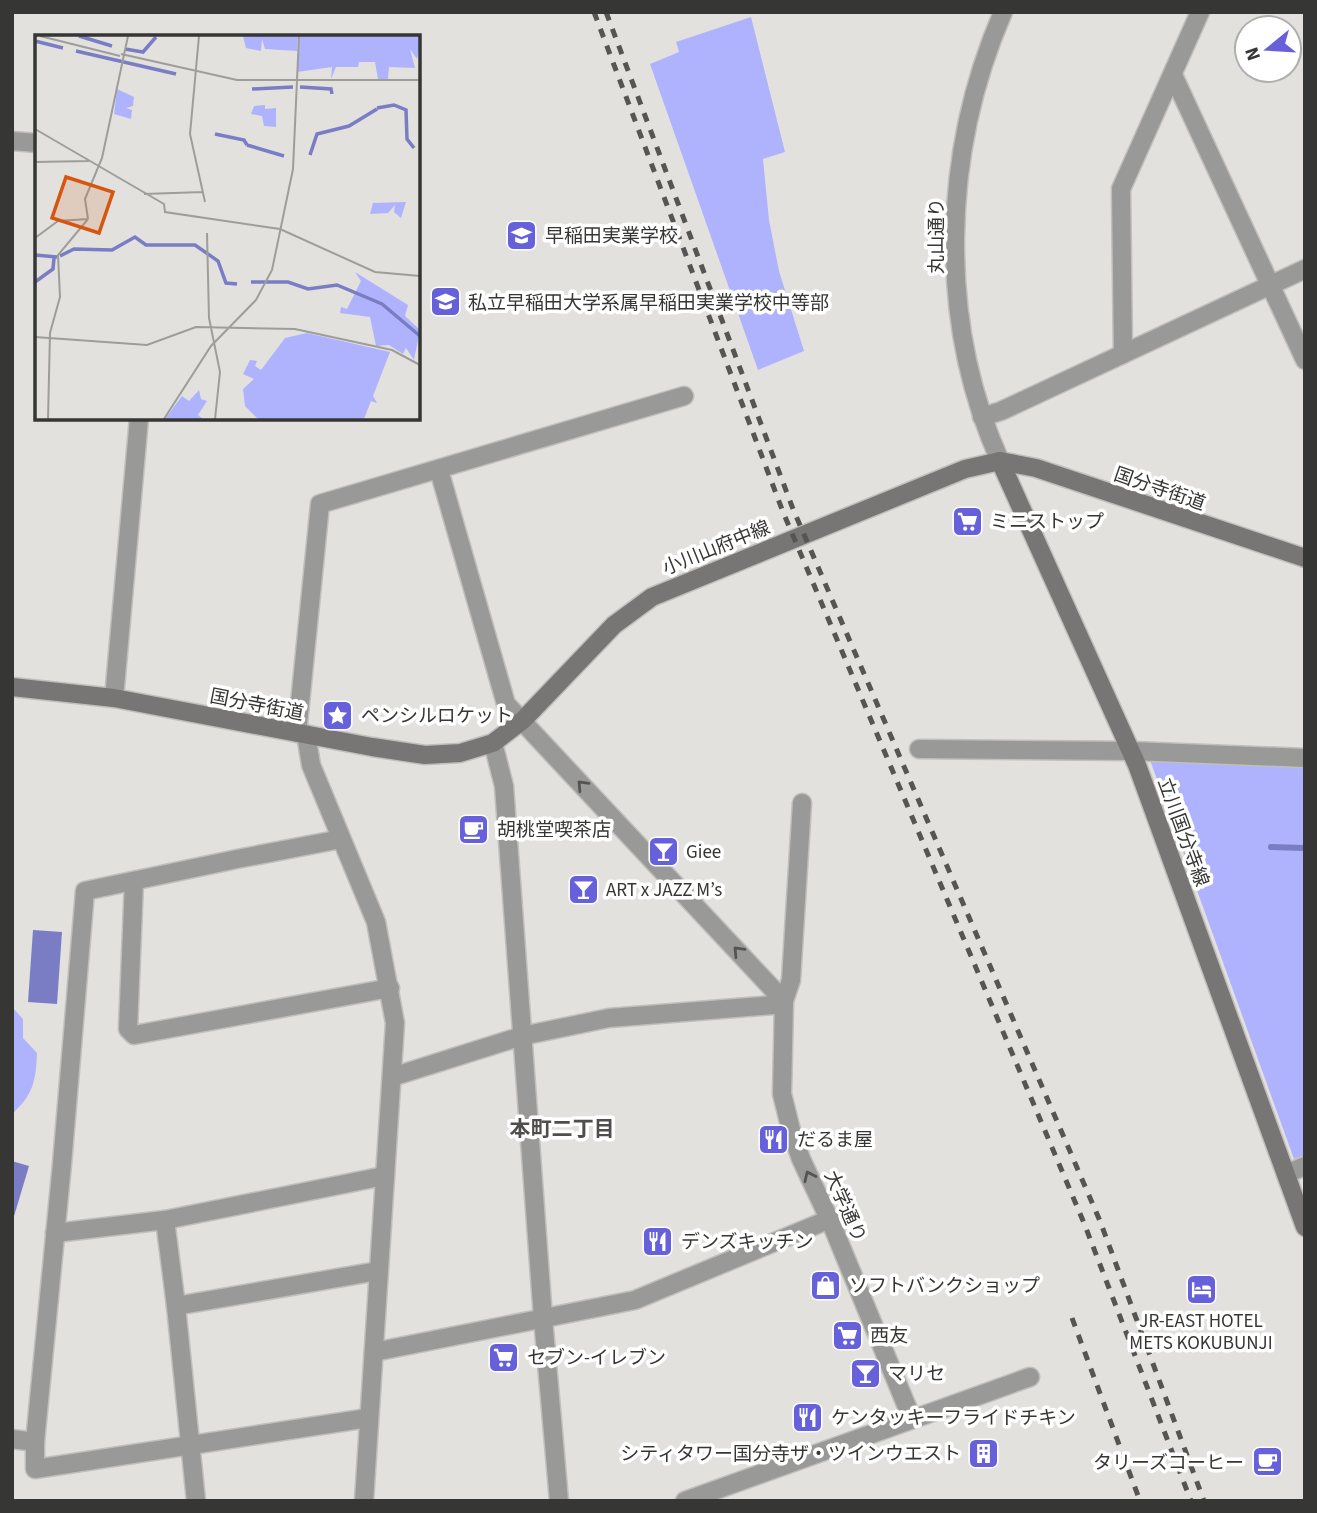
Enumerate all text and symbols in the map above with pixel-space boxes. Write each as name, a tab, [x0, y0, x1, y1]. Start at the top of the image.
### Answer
north arrow	[1233, 14, 1303, 84]
inset map	[35, 35, 420, 420]
text: N	[1238, 44, 1268, 64]
street label: 丸山通り	[924, 198, 951, 274]
school or university icon: 早稲田実業学校	[505, 218, 539, 252]
place label: 早稲田実業学校	[545, 223, 678, 250]
school or university icon: 私立早稲田大学系属早稲田実業学校中等部	[428, 285, 462, 319]
place label: 私立早稲田大学系属早稲田実業学校中等部	[468, 290, 829, 317]
street label: 国分寺街道	[1110, 461, 1209, 518]
supermarket icon: ミニストップ	[950, 504, 984, 538]
place label: ミニストップ	[990, 509, 1104, 536]
street label: 小川山府中線	[659, 515, 774, 582]
street label: 国分寺街道	[208, 683, 306, 728]
place icon: ペンシルロケット	[321, 698, 355, 732]
place label: ペンシルロケット	[361, 703, 513, 730]
street label: 立川国分寺線	[1150, 774, 1215, 891]
one-way arrow	[578, 780, 591, 793]
cafe icon: 胡桃堂喫茶店	[457, 812, 491, 846]
place label: 胡桃堂喫茶店	[497, 817, 611, 844]
bar icon: Giee	[646, 834, 680, 868]
place label: Giee	[686, 839, 721, 866]
bar icon: ART x JAZZ M’s	[566, 872, 600, 906]
place label: ART x JAZZ M’s	[606, 877, 722, 904]
one-way arrow	[734, 946, 746, 959]
district label: 本町二丁目	[510, 1114, 615, 1144]
restaurant icon: だるま屋	[757, 1122, 791, 1156]
place label: だるま屋	[797, 1127, 873, 1154]
street label: 大学通り	[817, 1166, 872, 1247]
one-way arrow	[803, 1171, 817, 1183]
restaurant icon: デンズキッチン	[641, 1224, 675, 1258]
place label: デンズキッチン	[681, 1229, 814, 1256]
shop icon: ソフトバンクショップ	[809, 1268, 843, 1302]
hotel icon: JR-EAST HOTEL METS KOKUBUNJI	[1184, 1272, 1218, 1306]
place label: ソフトバンクショップ	[849, 1273, 1040, 1300]
place label: JR-EAST HOTEL METS KOKUBUNJI	[1129, 1308, 1273, 1357]
supermarket icon: 西友	[830, 1318, 864, 1352]
place label: 西友	[870, 1323, 908, 1350]
supermarket icon: セブン-イレブン	[487, 1340, 521, 1374]
place label: セブン-イレブン	[527, 1345, 666, 1372]
bar icon: マリセ	[848, 1356, 882, 1390]
place label: マリセ	[888, 1361, 945, 1388]
restaurant icon: ケンタッキーフライドチキン	[791, 1400, 825, 1434]
place label: ケンタッキーフライドチキン	[831, 1405, 1076, 1432]
building icon: シティタワー国分寺ザ・ツインウエスト	[967, 1436, 1001, 1470]
place label: シティタワー国分寺ザ・ツインウエスト	[620, 1441, 961, 1468]
cafe icon: タリーズコーヒー	[1250, 1445, 1284, 1479]
place label: タリーズコーヒー	[1093, 1450, 1244, 1477]

